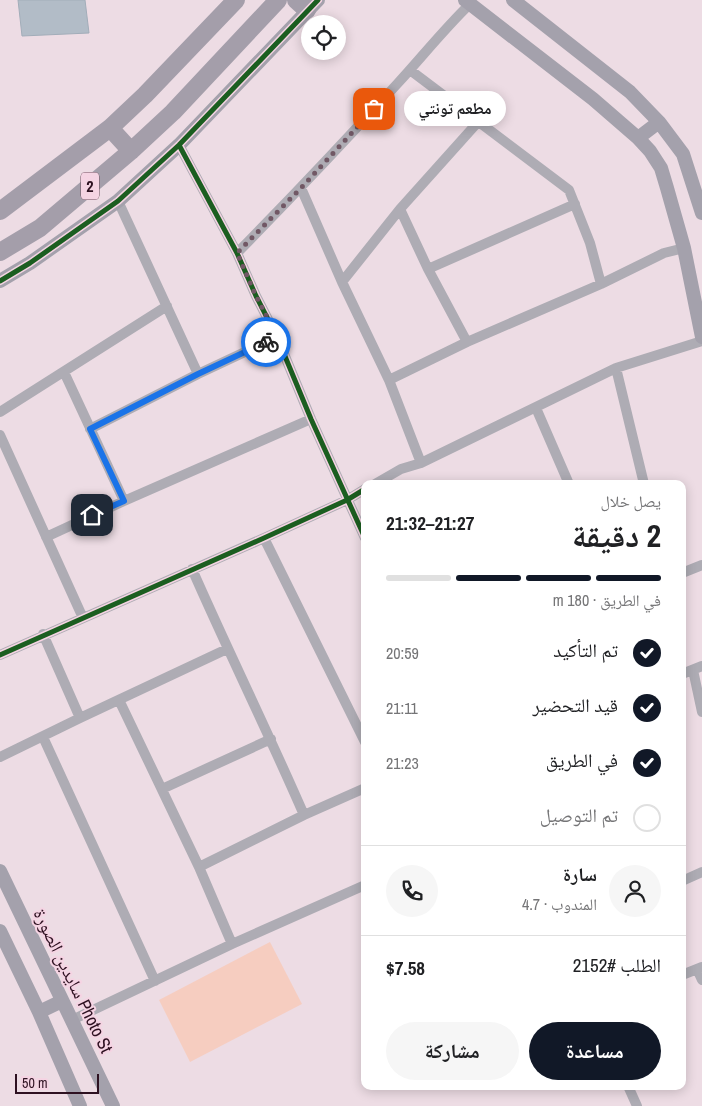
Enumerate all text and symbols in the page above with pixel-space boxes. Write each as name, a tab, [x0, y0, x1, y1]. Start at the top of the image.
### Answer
map controls	[301, 15, 346, 60]
button: locate	[301, 15, 346, 60]
pin	[353, 88, 395, 130]
callout: مطعم تونتي	[404, 92, 506, 126]
icon: bag	[360, 95, 388, 123]
text: مطعم تونتي	[418, 97, 492, 119]
road number: 2	[81, 172, 99, 200]
courier	[241, 317, 291, 367]
icon: bike	[252, 328, 280, 356]
text: يصل خلال	[601, 490, 661, 512]
pin	[71, 494, 113, 536]
icon: home	[78, 501, 106, 529]
text: 21:27–21:32	[386, 510, 474, 536]
text: 2 دقيقة	[572, 514, 661, 557]
text: في الطريق · 180 m	[553, 589, 661, 611]
text: تم التأكيد	[553, 637, 618, 663]
icon: check	[633, 639, 661, 667]
text: 20:59	[386, 642, 419, 664]
text: قيد التحضير	[532, 692, 618, 718]
icon: check	[633, 694, 661, 722]
text: 21:11	[386, 697, 418, 719]
text: في الطريق	[546, 747, 618, 773]
icon: check	[633, 749, 661, 777]
text: 21:23	[386, 752, 419, 774]
text: تم التوصيل	[540, 802, 618, 828]
text: سارة	[563, 861, 597, 887]
button: phone	[386, 865, 438, 917]
button: person	[609, 865, 661, 917]
text: المندوب · 4.7	[522, 893, 597, 915]
street label: سايدين الصورة Photo St	[28, 905, 119, 1057]
text: الطلب #2152	[573, 952, 661, 978]
text: $7.58	[386, 955, 425, 981]
button: مشاركة	[386, 1022, 519, 1080]
button: مساعدة	[529, 1022, 661, 1080]
scale bar	[15, 1071, 99, 1094]
text: 50 m	[22, 1074, 48, 1092]

